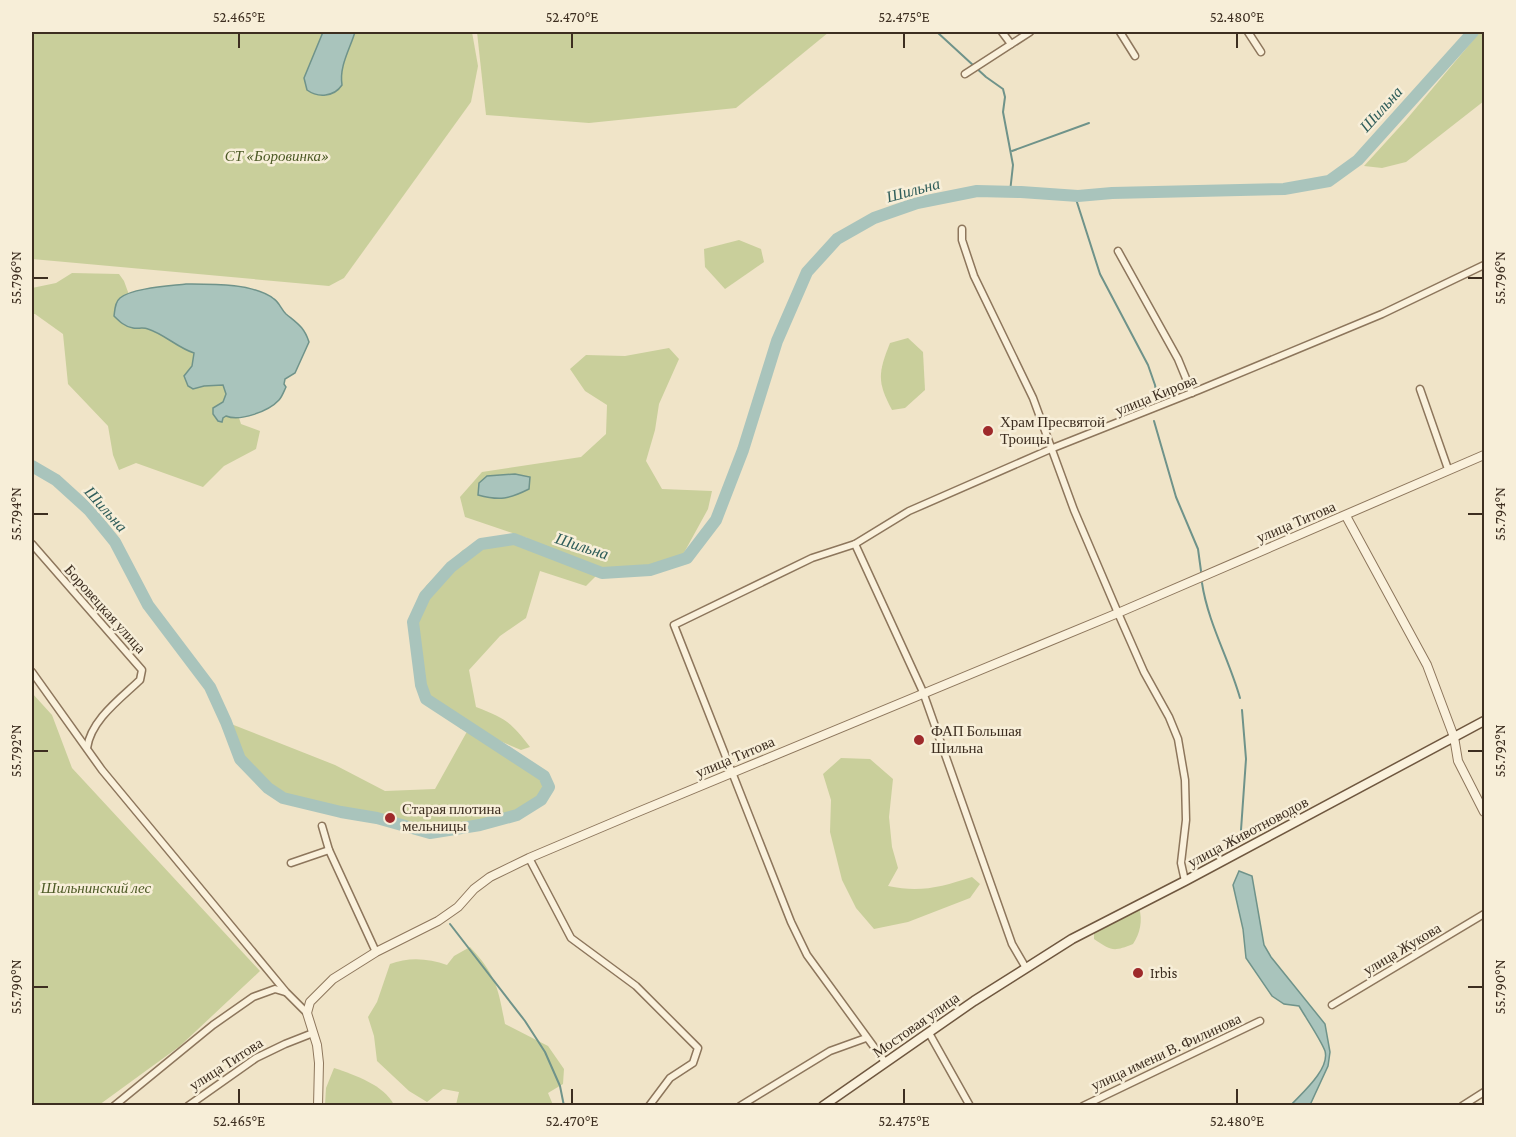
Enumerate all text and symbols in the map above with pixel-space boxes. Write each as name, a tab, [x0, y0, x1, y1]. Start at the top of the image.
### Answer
text: 52.465°E	[213, 9, 265, 25]
text: 52.470°E	[546, 9, 598, 25]
text: 52.475°E	[878, 9, 930, 25]
text: 52.480°E	[1210, 9, 1264, 25]
water label: Шильна	[1356, 83, 1406, 136]
park label: СТ «Боровинка»	[225, 148, 329, 164]
water label: Шильна	[883, 175, 942, 206]
text: 55.796°N	[8, 251, 24, 305]
text: 55.796°N	[1492, 251, 1508, 305]
street label: улица Кирова	[1113, 371, 1199, 419]
place label: Храм Пресвятой Троицы	[1000, 414, 1105, 447]
marker: Храм Пресвятой Троицы	[981, 424, 995, 438]
water label: Шильна	[81, 482, 131, 535]
text: 55.794°N	[8, 487, 24, 541]
text: 55.794°N	[1492, 487, 1508, 541]
street label: улица Титова	[1254, 498, 1338, 546]
water label: Шильна	[552, 529, 611, 563]
street label: Боровецкая улица	[61, 562, 149, 657]
place label: ФАП Большая Шильна	[931, 723, 1022, 756]
text: 55.792°N	[8, 724, 24, 778]
text: 55.792°N	[1492, 724, 1508, 778]
street label: улица Титова	[693, 733, 777, 781]
marker: ФАП Большая Шильна	[912, 733, 926, 747]
street label: улица Животноводов	[1185, 793, 1311, 871]
place label: Старая плотина мельницы	[402, 801, 501, 834]
marker: Старая плотина мельницы	[383, 811, 397, 825]
park label: Шильнинский лес	[40, 880, 152, 896]
street label: улица Жукова	[1360, 919, 1444, 978]
text: 55.790°N	[8, 959, 24, 1015]
text: 55.790°N	[1492, 959, 1508, 1015]
place label: Irbis	[1150, 965, 1177, 981]
marker: Irbis	[1131, 966, 1145, 980]
street label: Мостовая улица	[870, 989, 962, 1061]
street label: улица имени В. Филинова	[1088, 1010, 1244, 1094]
street label: улица Титова	[186, 1034, 266, 1094]
text: 52.465°E	[213, 1113, 265, 1129]
text: 52.470°E	[546, 1113, 598, 1129]
text: 52.475°E	[878, 1113, 930, 1129]
text: 52.480°E	[1210, 1113, 1264, 1129]

